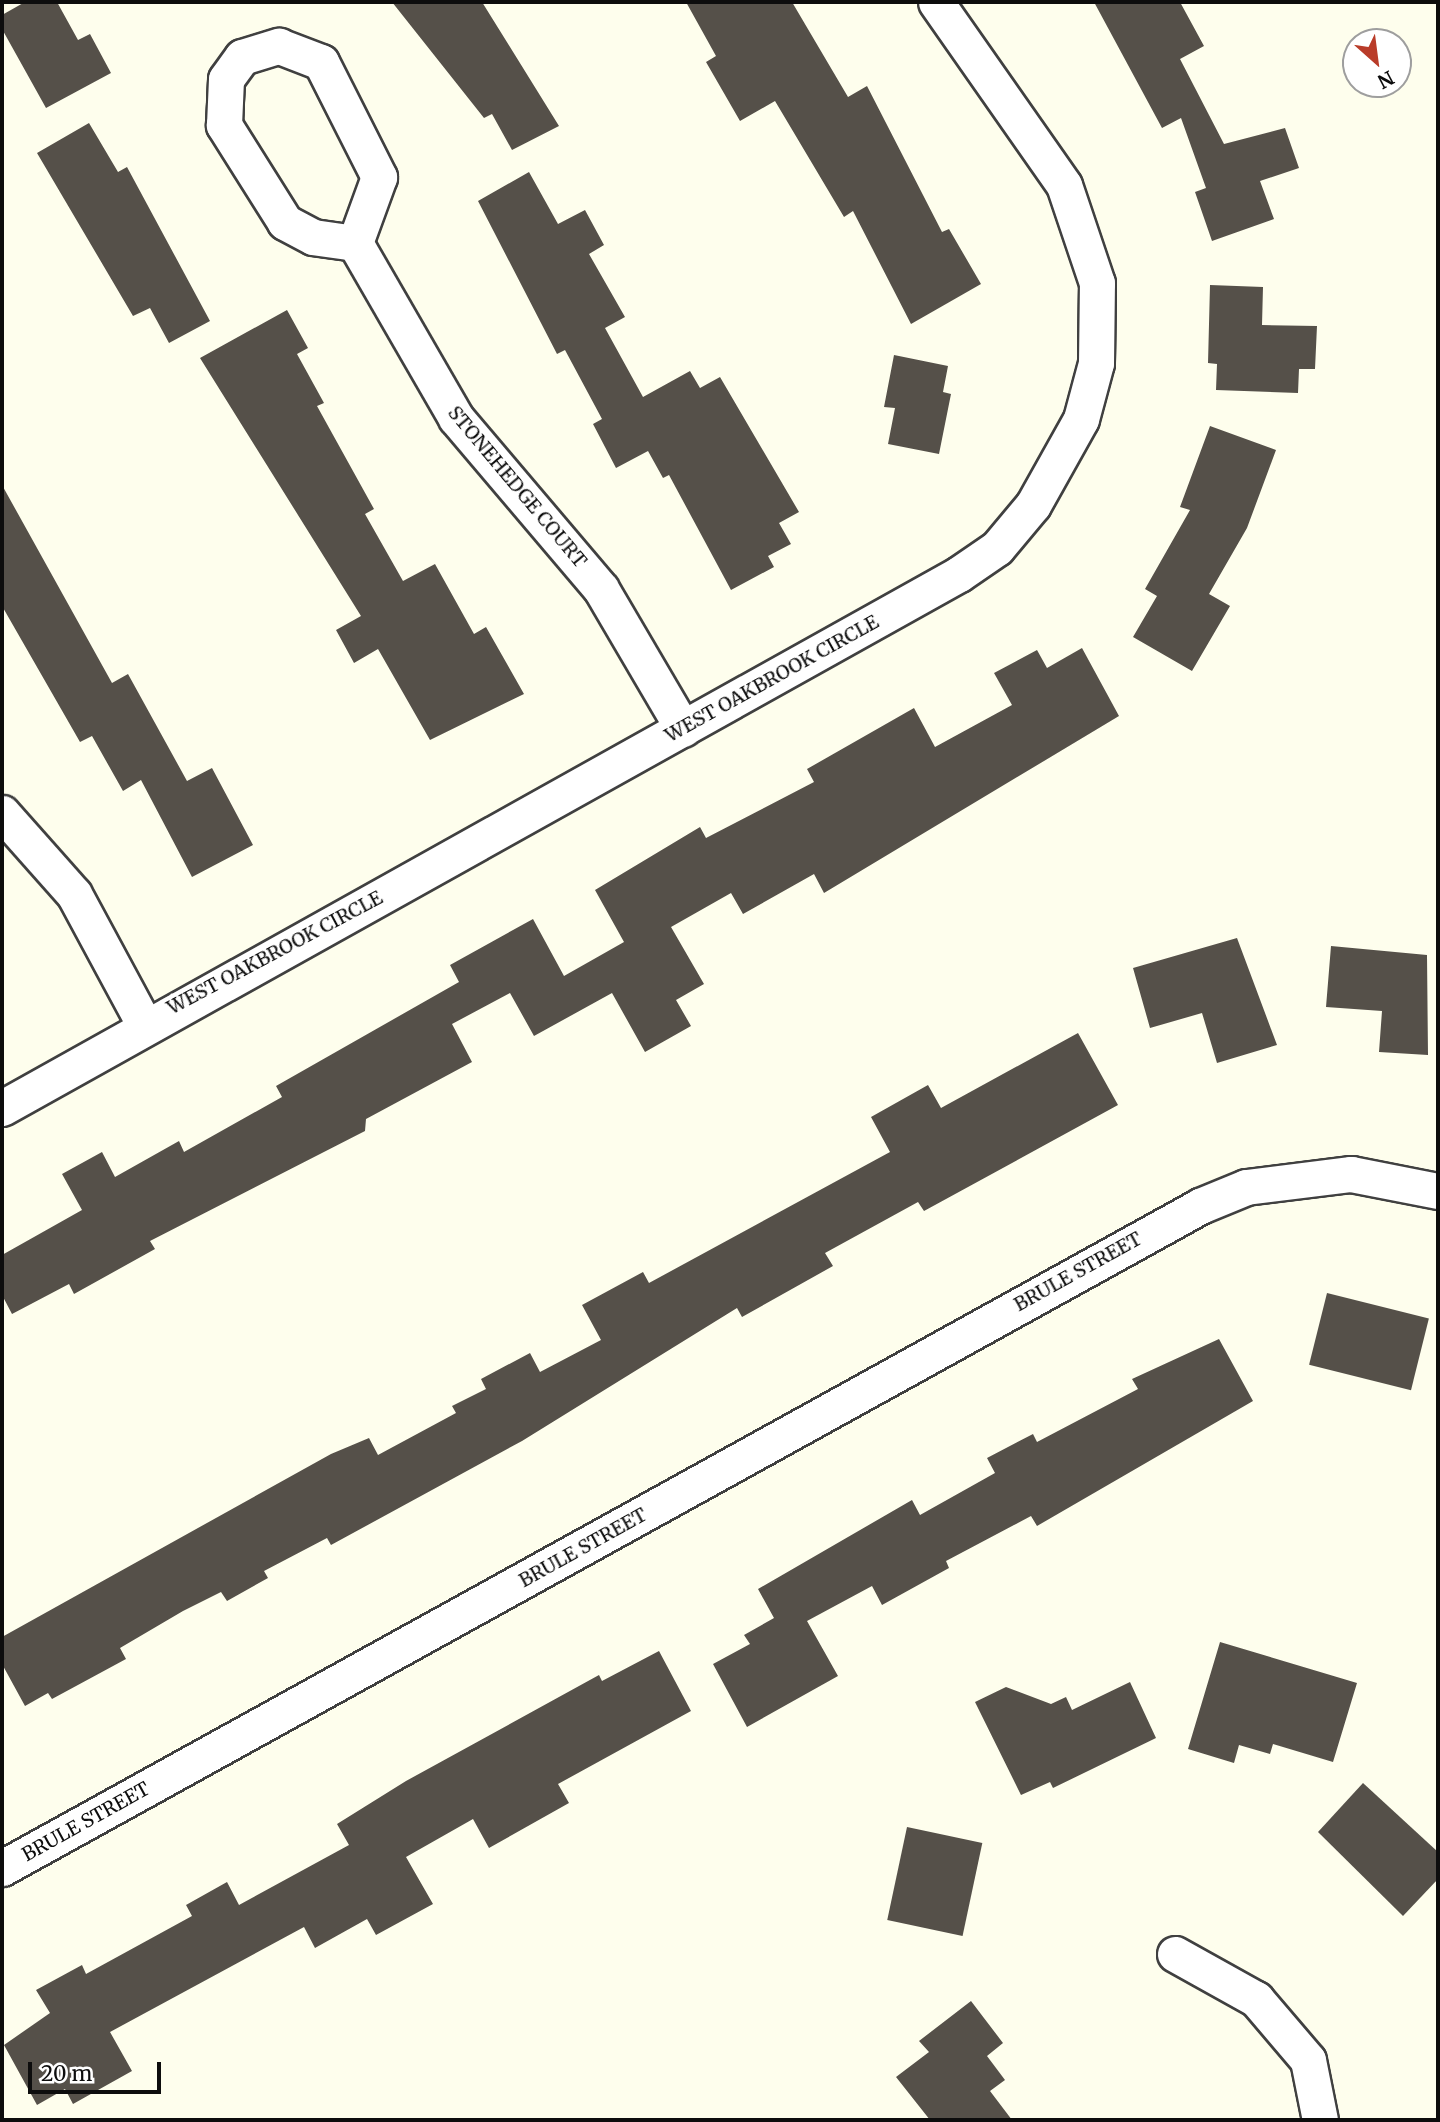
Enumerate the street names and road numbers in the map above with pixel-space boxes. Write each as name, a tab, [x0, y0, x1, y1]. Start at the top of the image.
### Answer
street label: STONEHEDGE COURT	[443, 402, 591, 572]
street label: WEST OAKBROOK CIRCLE	[661, 611, 883, 747]
street label: WEST OAKBROOK CIRCLE	[163, 886, 387, 1020]
street label: BRULE STREET	[1010, 1228, 1146, 1316]
street label: BRULE STREET	[515, 1504, 651, 1592]
street label: BRULE STREET	[18, 1778, 154, 1866]

